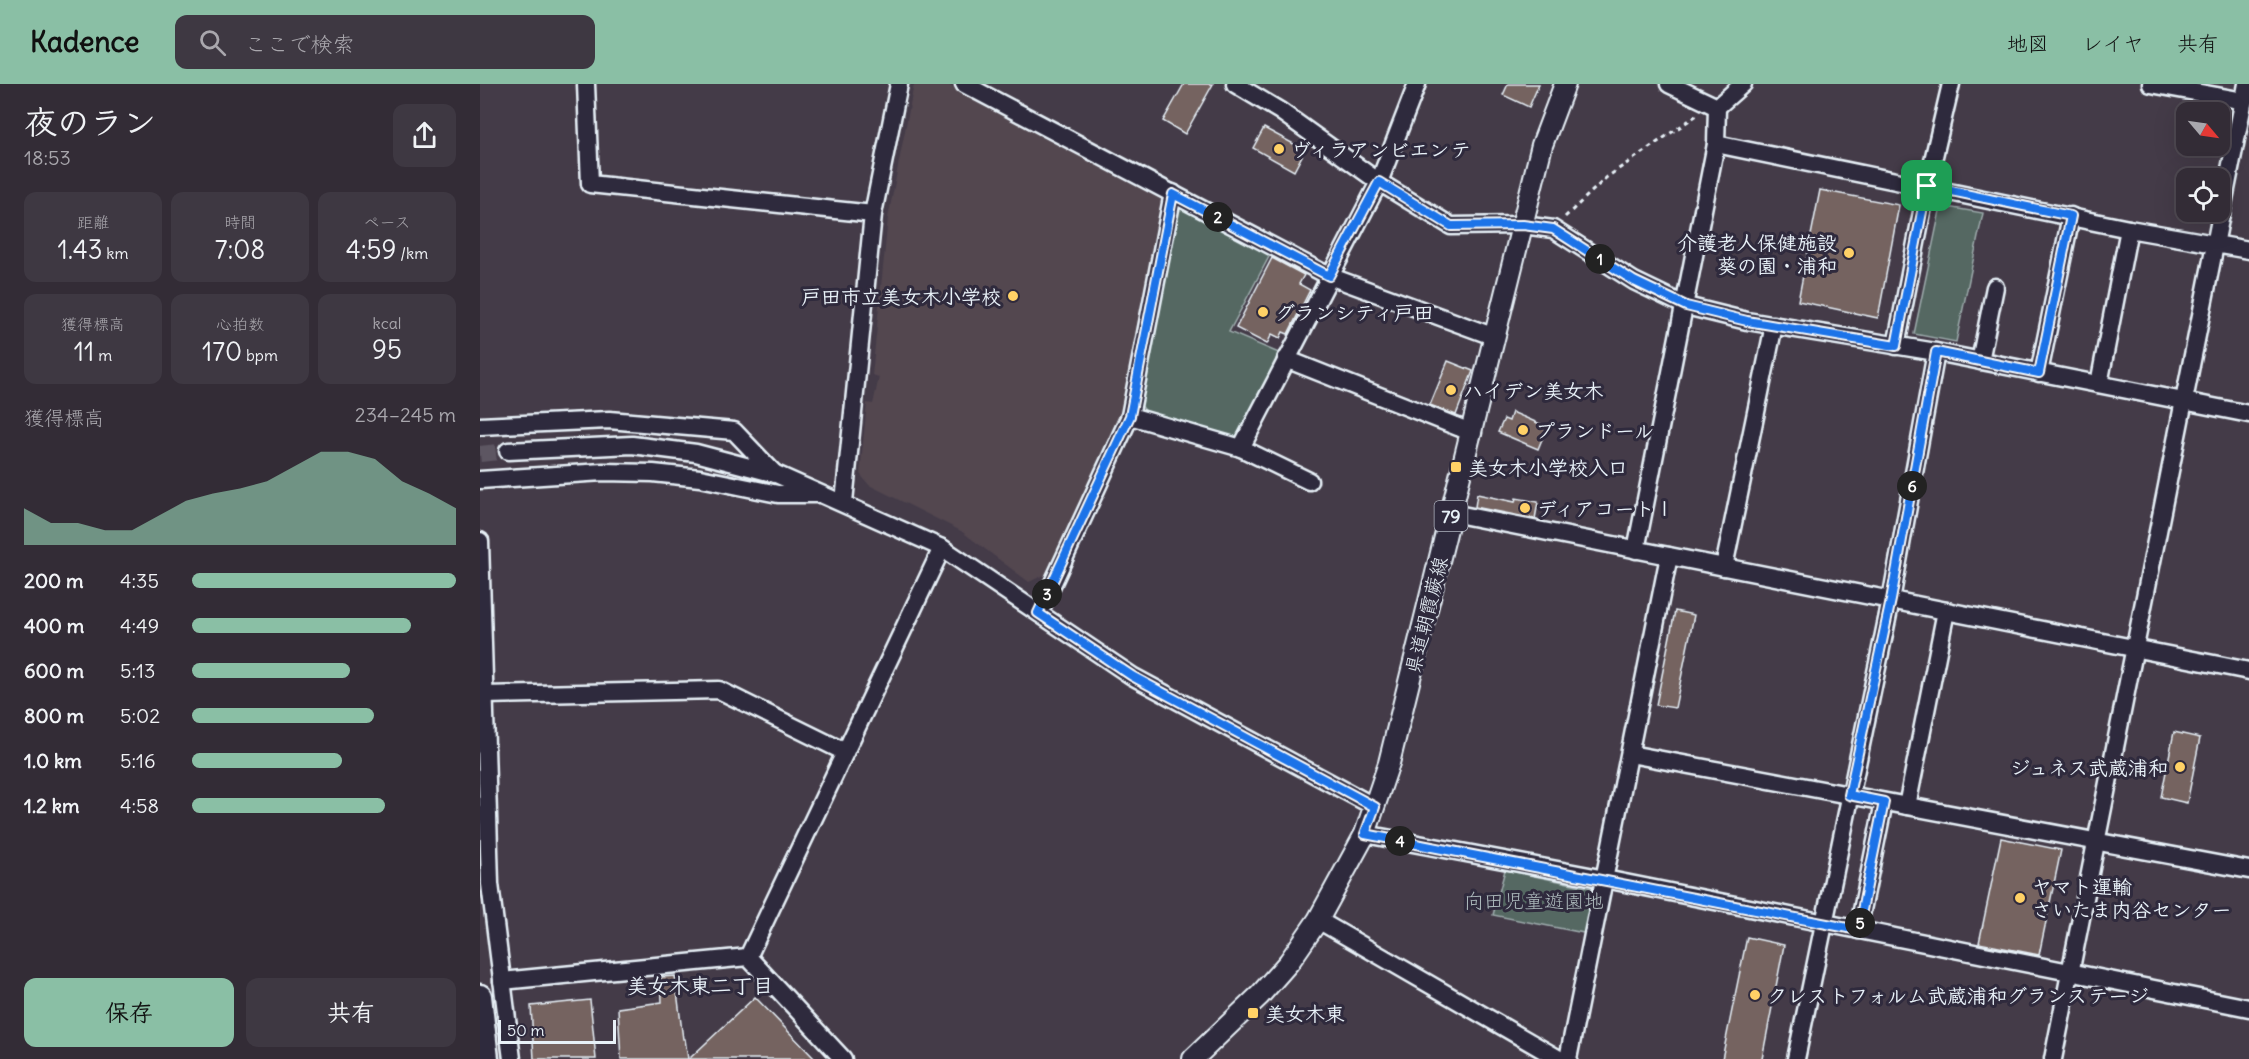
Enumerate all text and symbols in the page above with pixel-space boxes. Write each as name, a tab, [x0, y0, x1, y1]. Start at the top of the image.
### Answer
search box	[175, 15, 595, 69]
text: Kadence	[30, 24, 139, 60]
icon: search	[196, 26, 229, 59]
text: ここで検索	[244, 30, 354, 58]
text: 地図	[2007, 30, 2049, 57]
text: レイヤ	[2082, 30, 2144, 57]
text: 共有	[2177, 30, 2219, 57]
text: 夜のラン	[24, 101, 156, 143]
north arrow	[2176, 102, 2230, 156]
map controls	[2176, 102, 2230, 222]
button: share	[393, 104, 456, 167]
place label: ヴィラアンビエンテ	[1291, 137, 1471, 162]
marker: ヴィラアンビエンテ	[1272, 142, 1286, 156]
text: 18:53	[24, 145, 71, 170]
pin	[1901, 160, 1952, 211]
button: locate	[2176, 168, 2230, 222]
icon: arrive	[1910, 169, 1943, 202]
pin: 2	[1203, 202, 1233, 232]
text: 2	[1214, 207, 1222, 227]
text: 距離	[77, 212, 109, 232]
text: 時間	[224, 212, 256, 232]
text: ペース	[363, 212, 411, 232]
place label: 介護老人保健施設 葵の園・浦和	[1677, 230, 1837, 278]
text: 1.43	[57, 233, 103, 266]
text: 7:08	[215, 233, 265, 266]
text: 4:59	[346, 233, 397, 266]
text: km	[103, 243, 129, 263]
text: /km	[397, 243, 428, 263]
pin: 1	[1585, 244, 1615, 274]
marker: 介護老人保健施設 葵の園・浦和	[1842, 246, 1856, 260]
text: 1	[1597, 249, 1603, 269]
place label: 戸田市立美女木小学校	[801, 284, 1001, 309]
marker: 戸田市立美女木小学校	[1006, 289, 1020, 303]
place label: グランシティ戸田	[1275, 300, 1434, 325]
marker: グランシティ戸田	[1256, 305, 1270, 319]
text: kcal	[373, 313, 401, 333]
text: 獲得標高	[61, 314, 125, 334]
text: 心拍数	[216, 314, 264, 334]
text: 95	[372, 333, 402, 366]
text: 11	[74, 335, 94, 368]
text: 170	[202, 335, 242, 368]
text: m	[94, 345, 112, 365]
text: bpm	[242, 345, 278, 365]
place label: ハイデン美女木	[1463, 378, 1603, 403]
marker: ハイデン美女木	[1444, 383, 1458, 397]
text: 234–245 m	[355, 402, 456, 427]
text: 獲得標高	[24, 405, 104, 430]
place label: プランドール	[1535, 418, 1654, 443]
marker: プランドール	[1516, 423, 1530, 437]
place label: 美女木小学校入口	[1468, 455, 1628, 480]
marker: 美女木小学校入口	[1449, 460, 1463, 474]
pin: 6	[1897, 471, 1927, 501]
text: 6	[1907, 476, 1917, 496]
place label: ディアコートⅠ	[1537, 496, 1675, 521]
road number: 79	[1434, 501, 1468, 531]
marker: ディアコートⅠ	[1518, 501, 1532, 515]
street label: 県道朝霞蕨線	[1399, 554, 1453, 676]
text: 200 m	[24, 568, 84, 593]
text: 4:35	[120, 568, 159, 593]
pin: 3	[1032, 579, 1062, 609]
text: 3	[1042, 584, 1052, 604]
text: 400 m	[24, 613, 84, 638]
text: 4:49	[120, 613, 159, 638]
text: 600 m	[24, 658, 84, 683]
text: 5:13	[120, 658, 155, 683]
text: 800 m	[24, 703, 84, 728]
text: 5:02	[120, 703, 160, 728]
text: 1.0 km	[24, 748, 82, 773]
text: 5:16	[120, 748, 156, 773]
place label: ジュネス武蔵浦和	[2010, 755, 2168, 780]
marker: ジュネス武蔵浦和	[2173, 760, 2187, 774]
text: 1.2 km	[24, 793, 80, 818]
text: 4:58	[120, 793, 159, 818]
pin: 4	[1385, 826, 1415, 856]
text: 4	[1395, 831, 1405, 851]
place label: ヤマト運輸 さいたま内谷センター	[2032, 874, 2232, 922]
park label: 向田児童遊園地	[1464, 888, 1604, 913]
marker: ヤマト運輸 さいたま内谷センター	[2013, 891, 2027, 905]
pin: 5	[1845, 908, 1875, 938]
text: 5	[1855, 913, 1865, 933]
district label: 美女木東二丁目	[627, 972, 774, 999]
button: 保存	[24, 978, 234, 1047]
button: 共有	[246, 978, 456, 1047]
place label: クレストフォルム武蔵浦和グランステージ	[1767, 983, 2149, 1008]
marker: クレストフォルム武蔵浦和グランステージ	[1748, 988, 1762, 1002]
place label: 美女木東	[1265, 1001, 1345, 1026]
marker: 美女木東	[1246, 1006, 1260, 1020]
scale bar	[498, 1017, 616, 1044]
text: 50 m	[507, 1020, 545, 1040]

